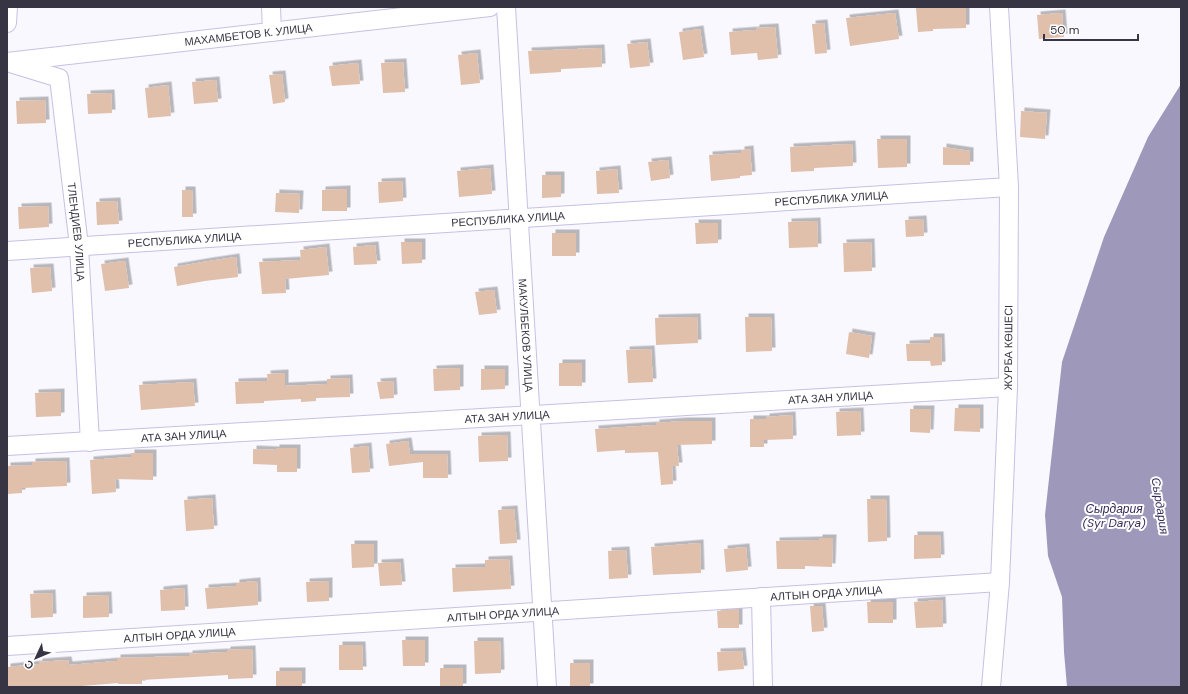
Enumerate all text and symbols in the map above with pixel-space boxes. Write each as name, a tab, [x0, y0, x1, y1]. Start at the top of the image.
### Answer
scale bar	[1044, 16, 1138, 42]
street label: МАХАМБЕТОВ К. УЛИЦА	[184, 20, 314, 49]
text: 50 m	[1050, 22, 1079, 38]
street label: ТЛЕНДИЕВ УЛИЦА	[64, 182, 88, 282]
street label: РЕСПУБЛИКА УЛИЦА	[774, 188, 889, 209]
street label: РЕСПУБЛИКА УЛИЦА	[451, 208, 566, 230]
street label: РЕСПУБЛИКА УЛИЦА	[127, 229, 243, 250]
street label: МАКУЛБЕКОВ УЛИЦА	[515, 278, 536, 393]
street label: ЖУРБА КӨШЕСІ	[1001, 305, 1015, 390]
street label: АТА ЗАН УЛИЦА	[788, 388, 874, 407]
street label: АТА ЗАН УЛИЦА	[464, 407, 551, 426]
street label: АТА ЗАН УЛИЦА	[141, 426, 227, 445]
water label: Сырдария	[1148, 476, 1172, 536]
water label: Сырдария (Syr Darya)	[1083, 501, 1146, 531]
street label: АЛТЫН ОРДА УЛИЦА	[770, 583, 883, 604]
street label: АЛТЫН ОРДА УЛИЦА	[446, 603, 560, 625]
street label: АЛТЫН ОРДА УЛИЦА	[123, 624, 237, 645]
north arrow	[16, 638, 56, 678]
text: С	[21, 657, 37, 673]

